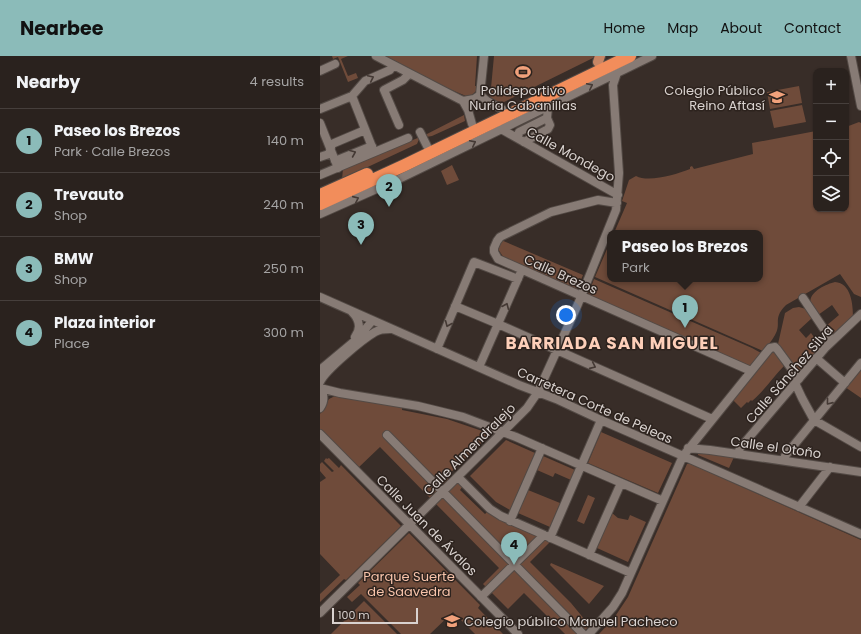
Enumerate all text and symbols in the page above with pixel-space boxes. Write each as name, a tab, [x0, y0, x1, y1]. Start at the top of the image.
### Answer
text: Nearbee	[20, 15, 103, 42]
text: Home	[603, 18, 645, 38]
text: Map	[667, 18, 698, 38]
text: About	[720, 18, 762, 38]
text: Contact	[784, 18, 841, 38]
sports icon: Polideportivo Nuria Cabanillas	[514, 63, 532, 81]
map controls	[813, 68, 849, 212]
button: +	[813, 68, 849, 104]
text: Nearby	[16, 70, 80, 94]
text: 4 results	[250, 72, 304, 91]
one-way arrow	[366, 75, 374, 83]
place label: Polideportivo Nuria Cabanillas	[469, 81, 577, 115]
place label: Colegio Público Reino Aftasí	[664, 81, 765, 115]
one-way arrow	[586, 83, 594, 91]
school or university icon: Colegio Público Reino Aftasí	[768, 88, 786, 106]
button: −	[813, 104, 849, 140]
text: Paseo los Brezos	[54, 120, 180, 141]
street label: Calle Mondego	[523, 122, 618, 187]
text: 1	[27, 131, 31, 150]
text: 140 m	[267, 131, 304, 150]
one-way arrow	[469, 140, 477, 148]
button: locate	[813, 140, 849, 176]
text: Park · Calle Brezos	[54, 142, 170, 161]
one-way arrow	[350, 150, 357, 158]
pin: 2	[376, 174, 402, 207]
button: layers	[813, 176, 849, 212]
text: Trevauto	[54, 184, 124, 205]
text: 2	[25, 195, 33, 214]
text: 240 m	[263, 195, 304, 214]
one-way arrow	[352, 195, 359, 203]
text: Shop	[54, 206, 87, 225]
pin: 3	[348, 212, 374, 245]
popup	[607, 230, 763, 282]
text: Paseo los Brezos	[622, 236, 748, 257]
text: BMW	[54, 248, 93, 269]
street label: Calle Brezos	[521, 250, 601, 299]
text: Park	[622, 258, 650, 277]
text: 3	[25, 259, 33, 278]
text: 250 m	[263, 259, 304, 278]
text: Shop	[54, 270, 87, 289]
pin: 1	[672, 295, 698, 328]
one-way arrow	[501, 302, 509, 310]
your location	[556, 305, 576, 325]
text: Plaza interior	[54, 312, 155, 333]
one-way arrow	[445, 319, 453, 327]
street label: Calle Sánchez Silva	[741, 321, 838, 428]
text: 4	[25, 323, 33, 342]
text: 300 m	[263, 323, 304, 342]
district label: BARRIADA SAN MIGUEL	[505, 331, 719, 355]
text: Place	[54, 334, 89, 353]
one-way arrow	[588, 361, 596, 369]
street label: Carretera Corte de Peleas	[514, 362, 676, 449]
one-way arrow	[826, 398, 833, 405]
street label: Calle Almendralejo	[419, 399, 520, 500]
street label: Calle el Otoño	[729, 432, 823, 463]
street label: Calle Juan de Ávalos	[372, 471, 482, 580]
pin: 4	[501, 532, 527, 565]
park label: Parque Suerte de Saavedra	[363, 567, 455, 601]
scale bar	[332, 606, 418, 625]
text: 100 m	[338, 607, 370, 623]
school or university icon: Colegio público Manuel Pacheco	[443, 612, 461, 630]
place label: Colegio público Manuel Pacheco	[464, 612, 678, 631]

